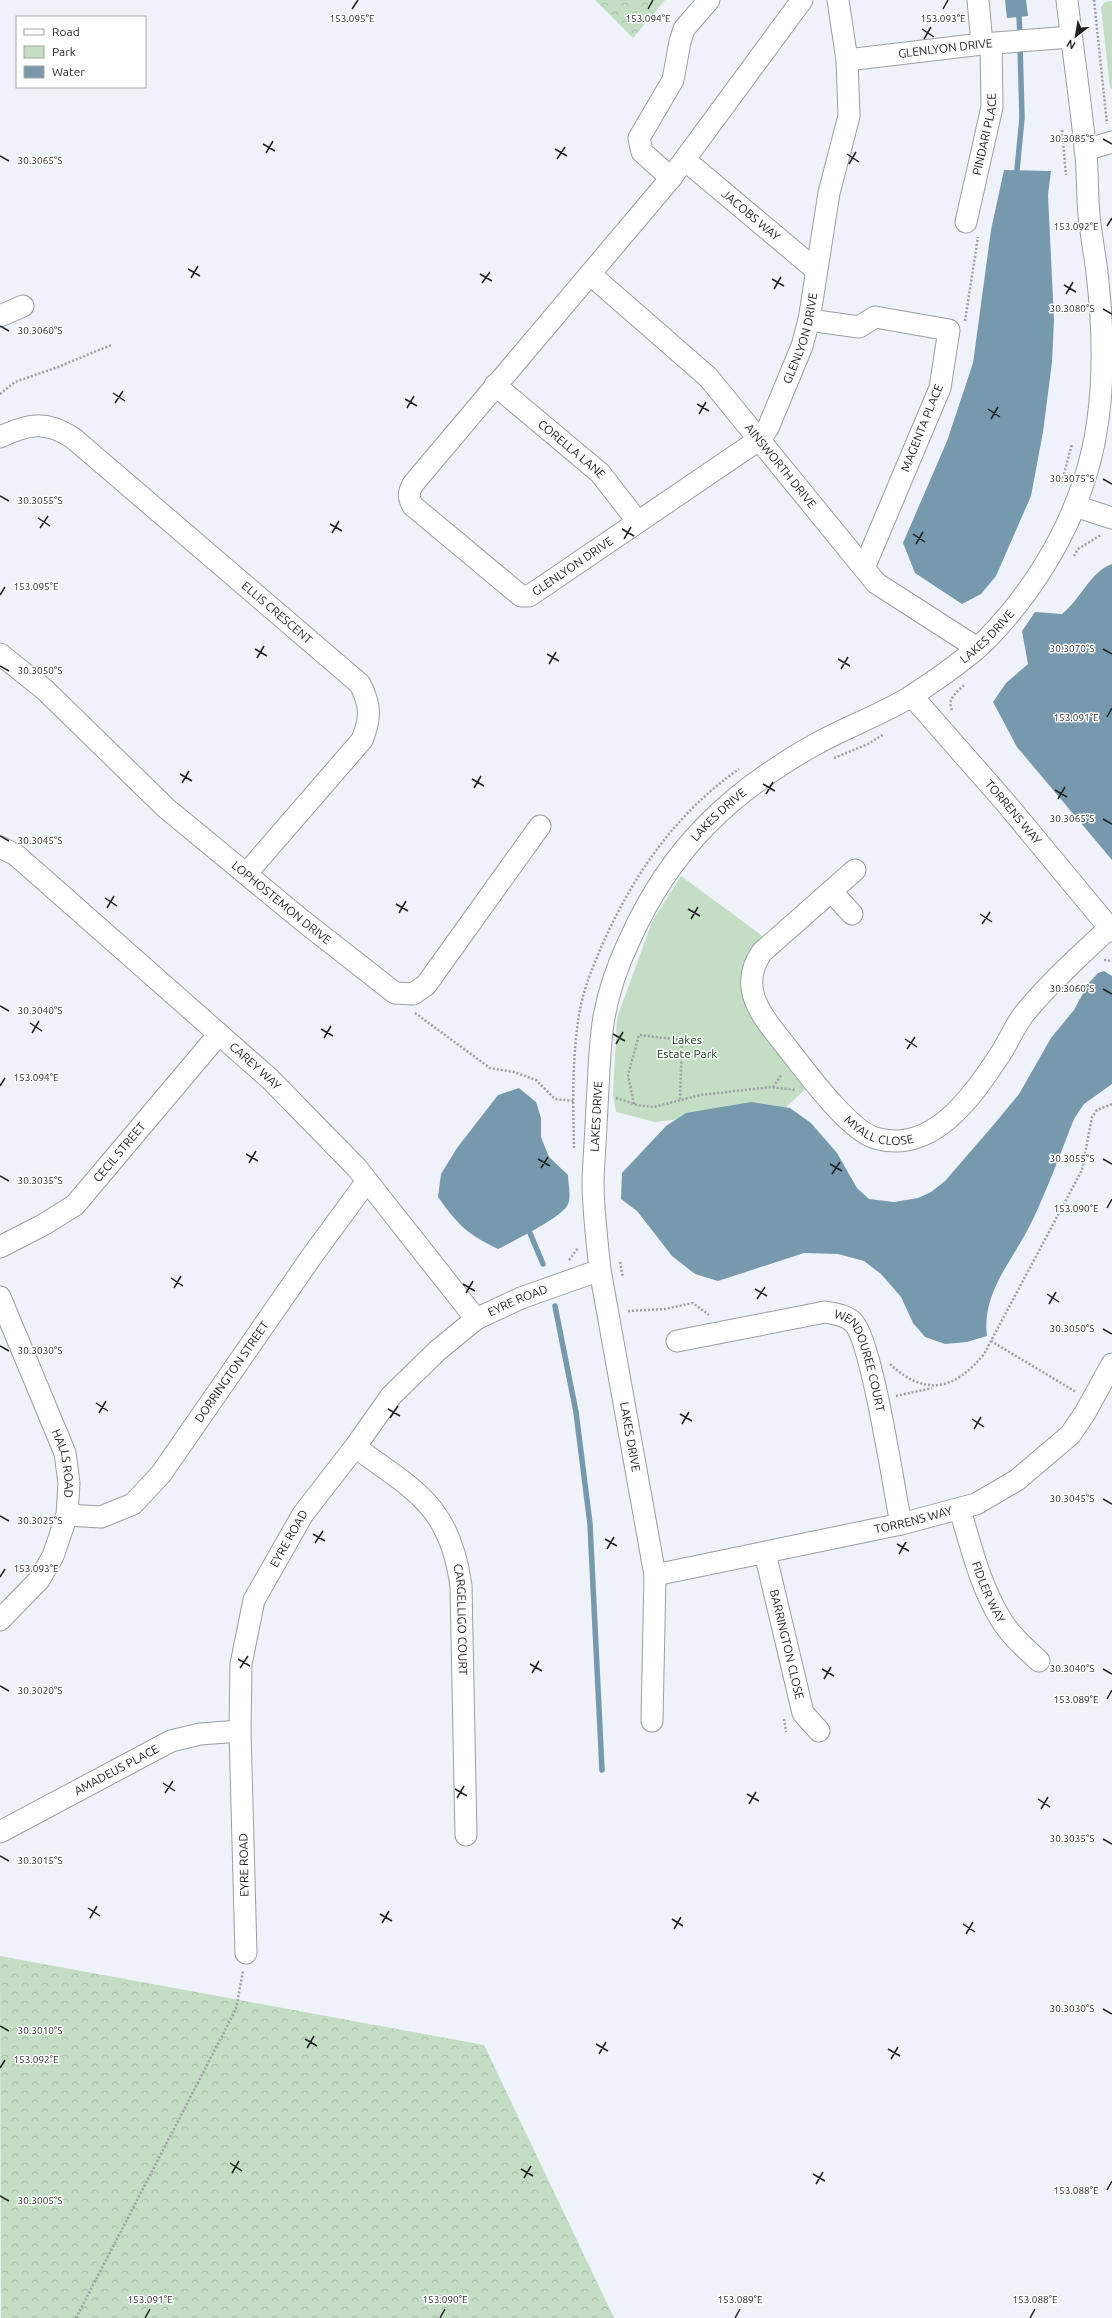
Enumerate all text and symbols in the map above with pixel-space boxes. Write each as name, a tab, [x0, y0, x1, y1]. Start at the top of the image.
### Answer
text: 153.095°E	[329, 13, 375, 24]
text: 153.094°E	[625, 13, 671, 24]
text: 153.093°E	[920, 13, 966, 24]
legend	[16, 16, 146, 88]
north arrow	[1056, 16, 1096, 56]
text: Road	[52, 25, 80, 38]
street label: GLENLYON DRIVE	[897, 36, 993, 60]
text: N	[1064, 37, 1077, 52]
text: Park	[52, 45, 76, 58]
text: Water	[52, 65, 85, 78]
street label: PINDARI PLACE	[970, 93, 998, 176]
text: 30.3085°S	[1050, 133, 1094, 144]
text: 30.3065°S	[18, 155, 62, 166]
street label: JACOBS WAY	[720, 187, 783, 243]
text: 153.092°E	[1053, 221, 1099, 232]
street label: GLENLYON DRIVE	[780, 291, 819, 386]
text: 30.3080°S	[1050, 303, 1094, 314]
text: 30.3060°S	[18, 325, 62, 336]
street label: MAGENTA PLACE	[898, 382, 945, 474]
street label: CORELLA LANE	[536, 417, 609, 481]
street label: AINSWORTH DRIVE	[743, 421, 819, 511]
text: 30.3075°S	[1050, 473, 1094, 484]
text: 30.3055°S	[18, 495, 62, 506]
street label: GLENLYON DRIVE	[529, 534, 615, 598]
street label: ELLIS CRESCENT	[239, 579, 315, 646]
text: 153.095°E	[13, 581, 59, 592]
street label: LAKES DRIVE	[957, 607, 1016, 666]
text: 30.3070°S	[1050, 643, 1094, 654]
text: 30.3050°S	[18, 665, 62, 676]
text: 153.091°E	[1053, 712, 1099, 723]
street label: TORRENS WAY	[983, 777, 1044, 847]
street label: LAKES DRIVE	[688, 785, 749, 843]
text: 30.3065°S	[1050, 813, 1094, 824]
text: 30.3045°S	[18, 835, 62, 846]
street label: LOPHOSTEMON DRIVE	[230, 858, 334, 947]
text: 30.3060°S	[1050, 983, 1094, 994]
text: 30.3040°S	[18, 1005, 62, 1016]
park label: Lakes Estate Park	[657, 1033, 717, 1060]
street label: CAREY WAY	[227, 1040, 284, 1092]
text: 153.094°E	[13, 1072, 59, 1083]
street label: LAKES DRIVE	[588, 1081, 604, 1152]
street label: MYALL CLOSE	[842, 1113, 915, 1147]
street label: CECIL STREET	[90, 1119, 148, 1184]
text: 30.3055°S	[1050, 1153, 1094, 1164]
text: 30.3035°S	[18, 1175, 62, 1186]
text: 153.090°E	[1053, 1203, 1099, 1214]
street label: EYRE ROAD	[486, 1282, 549, 1319]
street label: WENDOUREE COURT	[833, 1307, 887, 1413]
street label: DORRINGTON STREET	[192, 1318, 271, 1425]
text: 30.3050°S	[1050, 1323, 1094, 1334]
text: 30.3030°S	[18, 1345, 62, 1356]
street label: LAKES DRIVE	[618, 1401, 643, 1473]
street label: HALLS ROAD	[50, 1427, 76, 1498]
text: 30.3045°S	[1050, 1493, 1094, 1504]
street label: TORRENS WAY	[873, 1504, 954, 1535]
street label: EYRE ROAD	[267, 1508, 310, 1569]
text: 30.3025°S	[18, 1515, 62, 1526]
street label: FIDLER WAY	[970, 1560, 1008, 1625]
street label: CARGELLIGO COURT	[451, 1562, 470, 1676]
text: 153.093°E	[13, 1563, 59, 1574]
street label: BARRINGTON CLOSE	[768, 1588, 807, 1701]
text: 30.3040°S	[1050, 1663, 1094, 1674]
text: 30.3020°S	[18, 1685, 62, 1696]
text: 153.089°E	[1053, 1694, 1099, 1705]
street label: AMADEUS PLACE	[72, 1742, 161, 1797]
street label: EYRE ROAD	[236, 1833, 251, 1897]
text: 30.3035°S	[1050, 1833, 1094, 1844]
text: 30.3015°S	[18, 1855, 62, 1866]
text: 30.3030°S	[1050, 2003, 1094, 2014]
text: 30.3010°S	[18, 2025, 62, 2036]
text: 153.092°E	[13, 2054, 59, 2065]
text: 153.088°E	[1053, 2185, 1099, 2196]
text: 30.3005°S	[18, 2195, 62, 2206]
text: 153.091°E	[127, 2294, 173, 2305]
text: 153.090°E	[422, 2294, 468, 2305]
text: 153.089°E	[717, 2294, 763, 2305]
text: 153.088°E	[1012, 2294, 1058, 2305]

